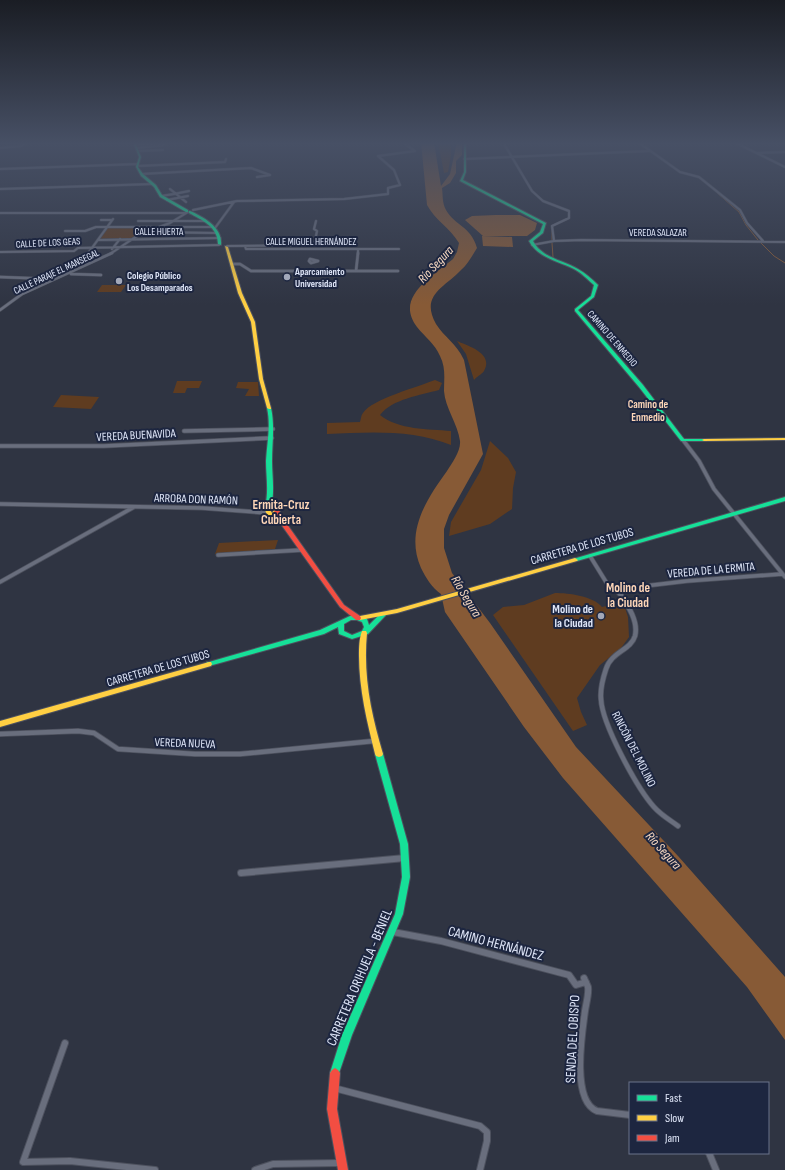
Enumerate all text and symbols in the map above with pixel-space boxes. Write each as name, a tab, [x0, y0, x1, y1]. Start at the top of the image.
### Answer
street label: CALLE HUERTA	[135, 226, 184, 238]
street label: VEREDA SALAZAR	[629, 227, 687, 239]
street label: CALLE DE LOS GEAS	[15, 235, 81, 251]
street label: CALLE MIGUEL HERNÁNDEZ	[265, 236, 357, 248]
water label: Río Segura	[414, 242, 458, 287]
street label: CALLE PARAJE EL MANSEGAL	[12, 247, 101, 297]
place label: Aparcamiento Universidad	[294, 266, 345, 290]
place label: Colegio Público Los Desamparados	[127, 270, 193, 294]
marker: Aparcamiento Universidad	[282, 272, 292, 282]
marker: Colegio Público Los Desamparados	[114, 276, 124, 286]
street label: CAMINO DE ENMEDIO	[585, 308, 640, 369]
district label: Camino de Enmedio	[628, 398, 669, 424]
street label: VEREDA BUENAVIDA	[96, 426, 177, 445]
street label: ARROBA DON RAMÓN	[153, 491, 238, 508]
district label: Ermita-Cruz Cubierta	[253, 497, 309, 528]
street label: CARRETERA DE LOS TUBOS	[529, 525, 635, 568]
street label: VEREDA DE LA ERMITA	[667, 559, 756, 582]
water label: Río Segura	[448, 573, 485, 621]
district label: Molino de la Ciudad	[606, 580, 650, 611]
place label: Molino de la Ciudad	[552, 602, 593, 631]
marker: Molino de la Ciudad	[596, 611, 606, 621]
street label: CARRETERA DE LOS TUBOS	[105, 647, 211, 690]
street label: RINCÓN DEL MOLINO	[608, 709, 659, 790]
street label: VEREDA NUEVA	[154, 735, 216, 752]
water label: Río Segura	[642, 828, 685, 873]
street label: CARRETERA ORIHUELA - BENIEL	[323, 906, 396, 1048]
street label: CAMINO HERNÁNDEZ	[446, 923, 546, 964]
street label: SENDA DEL OBISPO	[562, 994, 583, 1084]
legend	[629, 1082, 769, 1154]
text: Fast	[665, 1091, 682, 1106]
text: Slow	[665, 1111, 684, 1126]
text: Jam	[664, 1131, 680, 1146]

